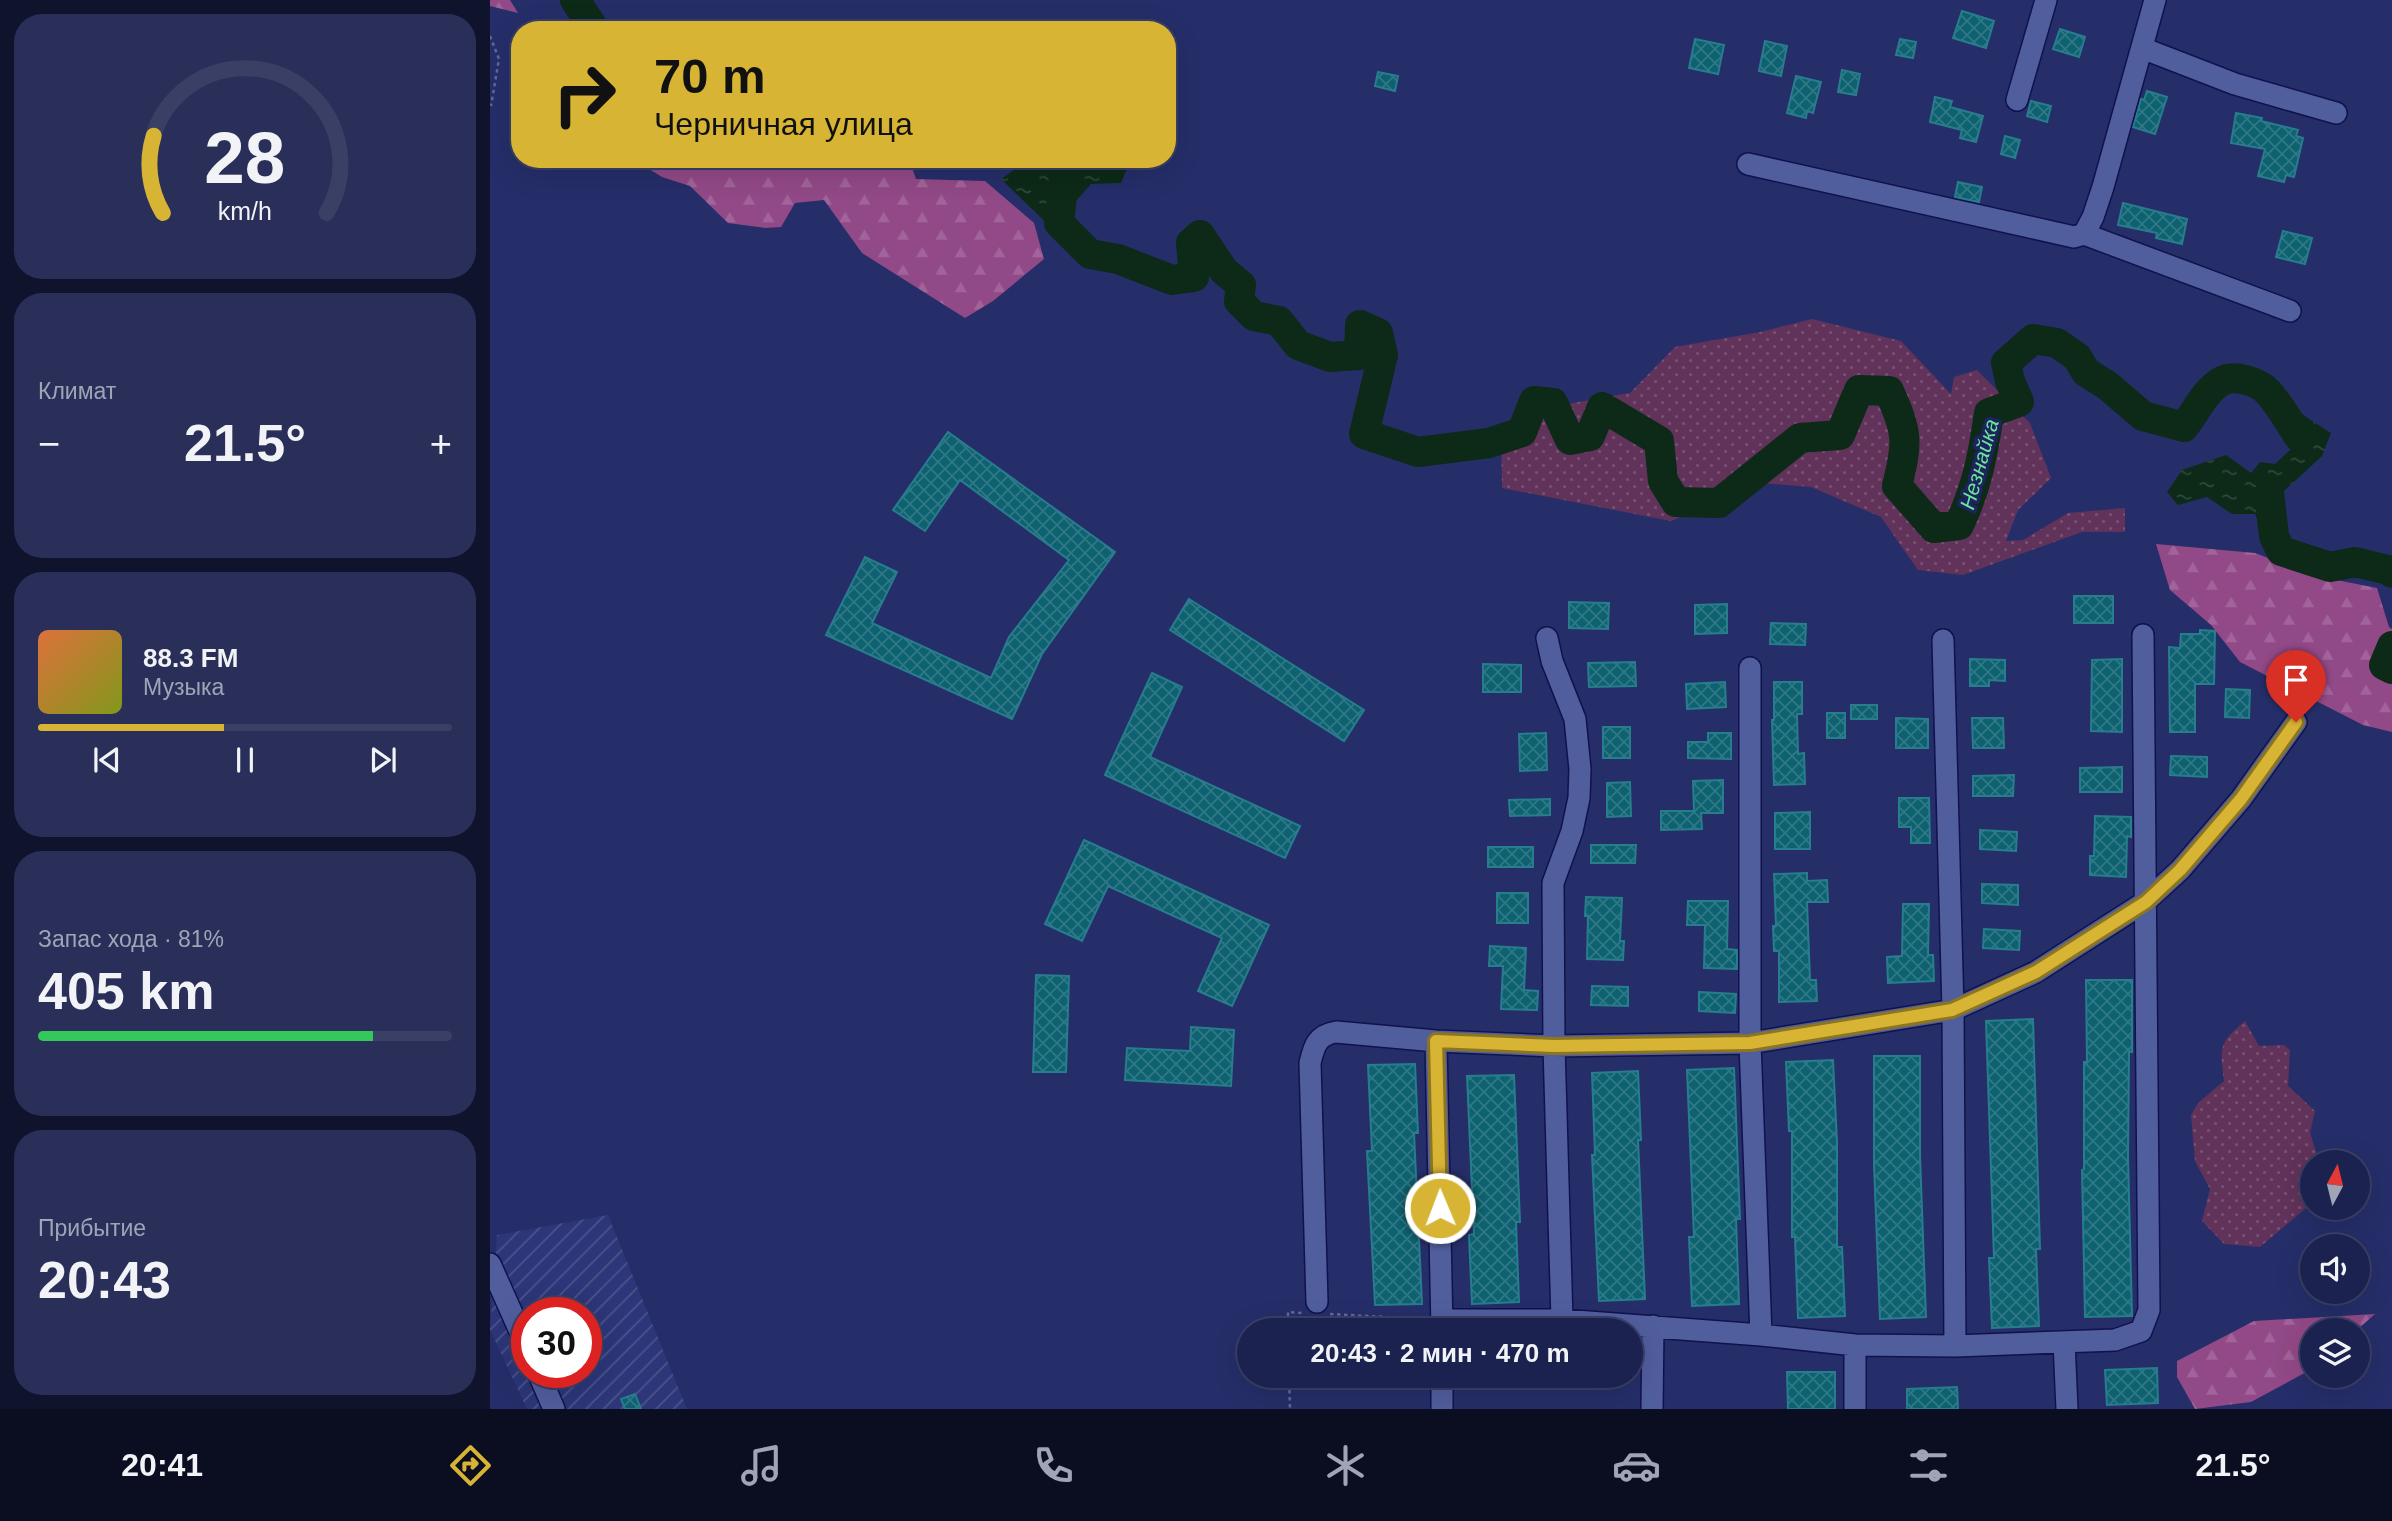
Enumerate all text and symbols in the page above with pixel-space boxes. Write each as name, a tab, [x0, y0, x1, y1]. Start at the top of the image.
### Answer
icon: right	[539, 49, 630, 140]
text: 70 m	[654, 49, 766, 103]
text: Черничная улица	[654, 106, 913, 142]
text: 28	[205, 117, 285, 198]
text: km/h	[218, 196, 272, 224]
text: Климат	[38, 378, 116, 404]
text: 21.5°	[184, 414, 306, 472]
water label: Незнайка	[1955, 416, 2003, 512]
text: −	[38, 423, 60, 465]
text: +	[430, 423, 452, 465]
text: 88.3 FM	[143, 643, 238, 673]
pin	[2266, 650, 2326, 722]
icon: arrive	[2277, 661, 2315, 699]
text: Музыка	[143, 674, 224, 700]
icon: previous	[88, 741, 126, 779]
icon: pause	[226, 741, 264, 779]
icon: next	[364, 741, 402, 779]
text: Запас хода · 81%	[38, 926, 224, 952]
text: 405 km	[38, 962, 214, 1020]
north arrow	[2300, 1150, 2370, 1220]
map controls	[2300, 1150, 2370, 1388]
position arrow	[1403, 1171, 1477, 1245]
text: Прибытие	[38, 1215, 146, 1241]
button: sound	[2300, 1234, 2370, 1304]
text: 20:43	[38, 1251, 171, 1309]
speed limit sign: 30	[511, 1297, 602, 1388]
button: layers	[2300, 1318, 2370, 1388]
text: 20:43 · 2 мин · 470 m	[1310, 1338, 1570, 1368]
icon: directions	[446, 1441, 495, 1490]
icon: music	[737, 1441, 786, 1490]
icon: phone	[1029, 1441, 1078, 1490]
icon: climate	[1321, 1441, 1370, 1490]
icon: car	[1612, 1441, 1661, 1490]
icon: filters	[1904, 1441, 1953, 1490]
text: 20:41	[121, 1447, 203, 1483]
text: 21.5°	[2196, 1447, 2271, 1483]

